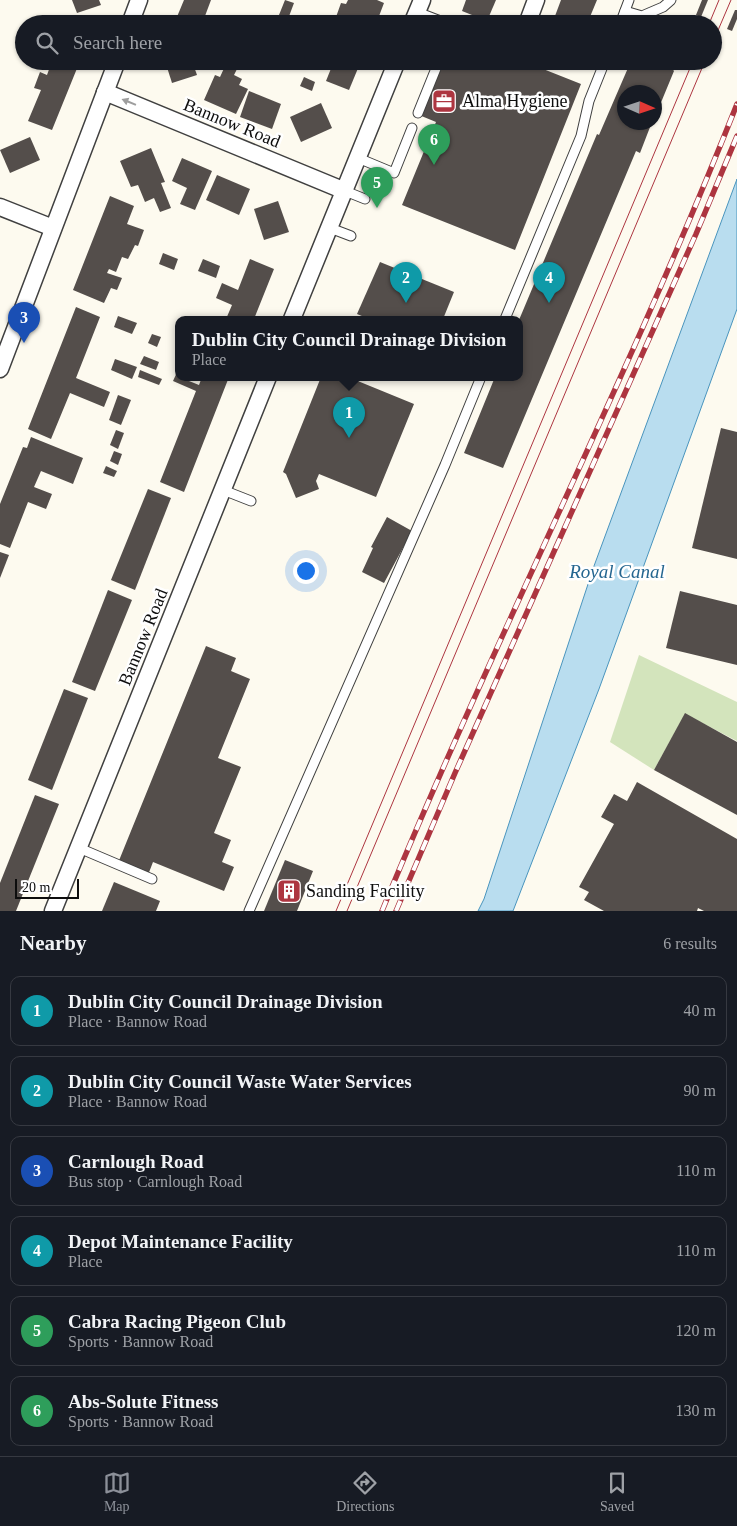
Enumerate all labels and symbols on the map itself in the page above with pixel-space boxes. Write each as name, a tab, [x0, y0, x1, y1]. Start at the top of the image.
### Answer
north arrow	[617, 85, 662, 130]
office icon: Alma Hygiene	[431, 88, 457, 114]
place label: Alma Hygiene	[462, 91, 567, 111]
street label: Bannow Road	[181, 95, 283, 151]
one-way arrow	[121, 98, 136, 106]
pin: 6	[418, 124, 450, 165]
pin: 5	[361, 167, 393, 208]
pin: 2	[390, 262, 422, 303]
pin: 4	[533, 262, 565, 303]
pin: 3	[8, 302, 40, 343]
pin: 1	[333, 397, 365, 438]
your location	[293, 558, 319, 584]
water label: Royal Canal	[568, 561, 665, 582]
street label: Bannow Road	[115, 586, 171, 688]
scale bar	[15, 876, 79, 899]
building icon: Sanding Facility	[276, 878, 302, 904]
place label: Sanding Facility	[306, 881, 425, 901]

